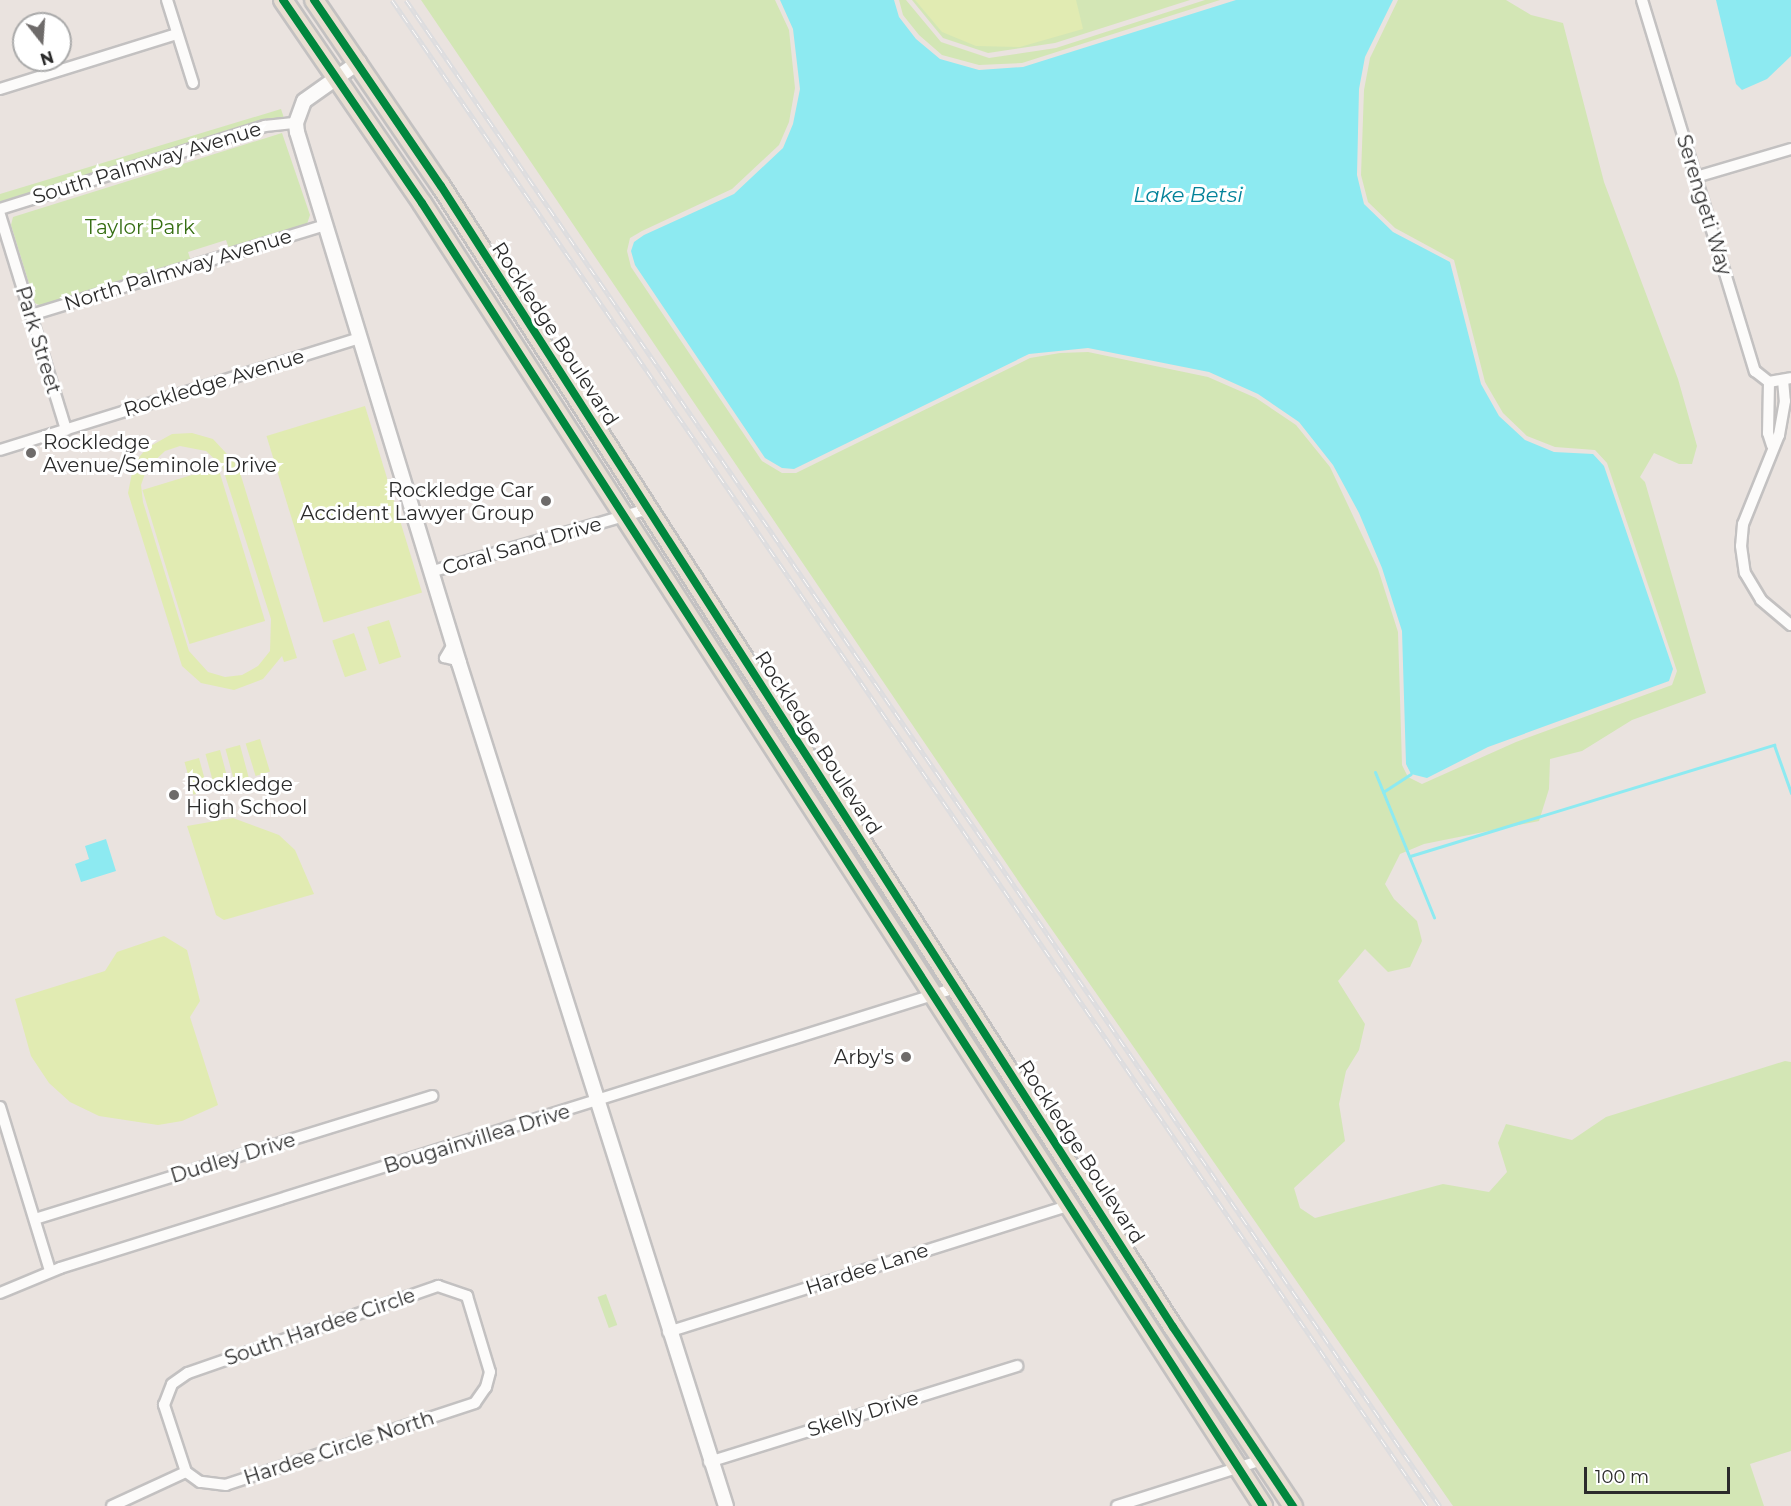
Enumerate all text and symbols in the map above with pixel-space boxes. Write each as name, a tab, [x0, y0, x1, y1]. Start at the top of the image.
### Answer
north arrow	[12, 12, 72, 72]
text: N	[38, 47, 56, 69]
street label: South Palmway Avenue	[30, 117, 264, 209]
street label: Serengeti Way	[1671, 132, 1737, 278]
water label: Lake Betsi	[1133, 182, 1243, 208]
park label: Taylor Park	[85, 215, 195, 239]
street label: North Palmway Avenue	[61, 224, 295, 316]
street label: Rockledge Boulevard	[487, 238, 623, 430]
street label: Park Street	[10, 283, 66, 397]
street label: Rockledge Avenue	[121, 344, 307, 422]
place label: Rockledge Avenue/Seminole Drive	[43, 430, 277, 477]
marker: Rockledge Avenue/Seminole Drive	[24, 446, 38, 460]
place label: Rockledge Car Accident Lawyer Group	[300, 478, 534, 525]
marker: Rockledge Car Accident Lawyer Group	[539, 494, 553, 508]
street label: Coral Sand Drive	[440, 512, 604, 580]
street label: Rockledge Boulevard	[750, 647, 886, 839]
place label: Rockledge High School	[186, 772, 307, 819]
marker: Rockledge High School	[167, 788, 181, 802]
place label: Arby's	[834, 1045, 894, 1069]
marker: Arby's	[899, 1050, 913, 1064]
street label: Rockledge Boulevard	[1013, 1056, 1149, 1248]
street label: Bougainvillea Drive	[381, 1099, 573, 1179]
street label: Dudley Drive	[168, 1128, 298, 1188]
street label: Hardee Lane	[802, 1238, 932, 1300]
street label: South Hardee Circle	[222, 1283, 418, 1371]
street label: Skelly Drive	[804, 1386, 922, 1442]
street label: Hardee Circle North	[241, 1406, 437, 1490]
scale bar	[1587, 1455, 1732, 1493]
text: 100 m	[1595, 1466, 1649, 1488]

